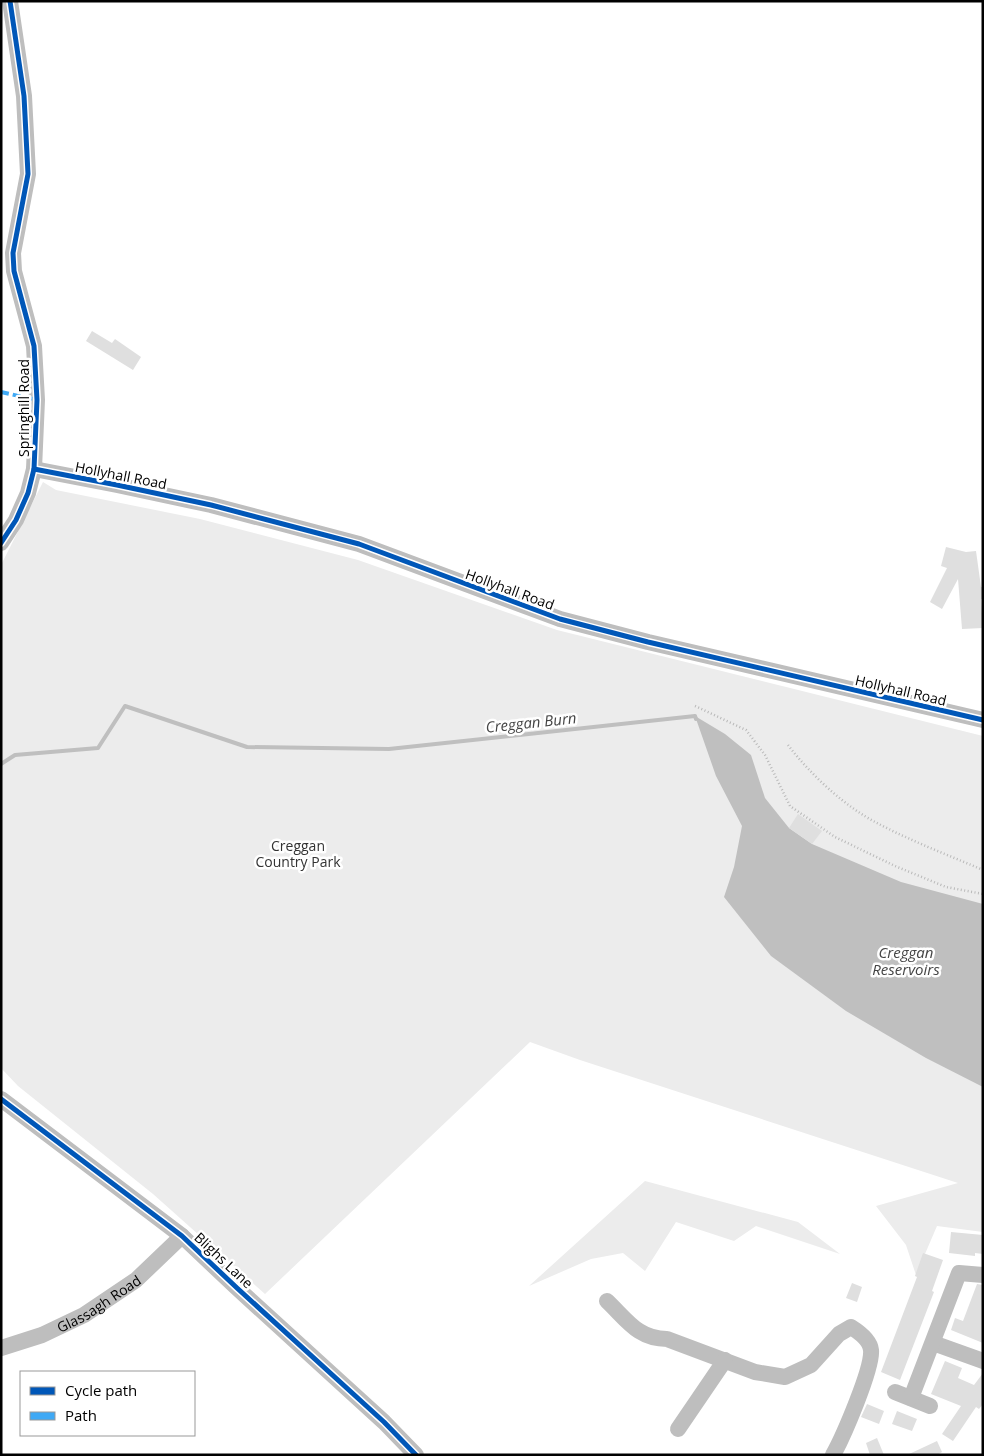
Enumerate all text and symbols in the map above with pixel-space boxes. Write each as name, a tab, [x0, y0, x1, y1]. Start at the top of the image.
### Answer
street label: Springhill Road	[14, 359, 33, 457]
street label: Hollyhall Road	[73, 457, 169, 493]
street label: Hollyhall Road	[463, 564, 557, 614]
street label: Hollyhall Road	[853, 670, 949, 710]
water label: Creggan Burn	[485, 707, 577, 737]
park label: Creggan Country Park	[255, 836, 341, 871]
water label: Creggan Reservoirs	[872, 942, 940, 979]
street label: Blighs Lane	[190, 1228, 258, 1292]
street label: Glassagh Road	[53, 1270, 144, 1336]
legend	[20, 1371, 195, 1436]
text: Cycle path	[65, 1380, 137, 1400]
text: Path	[65, 1405, 97, 1425]

